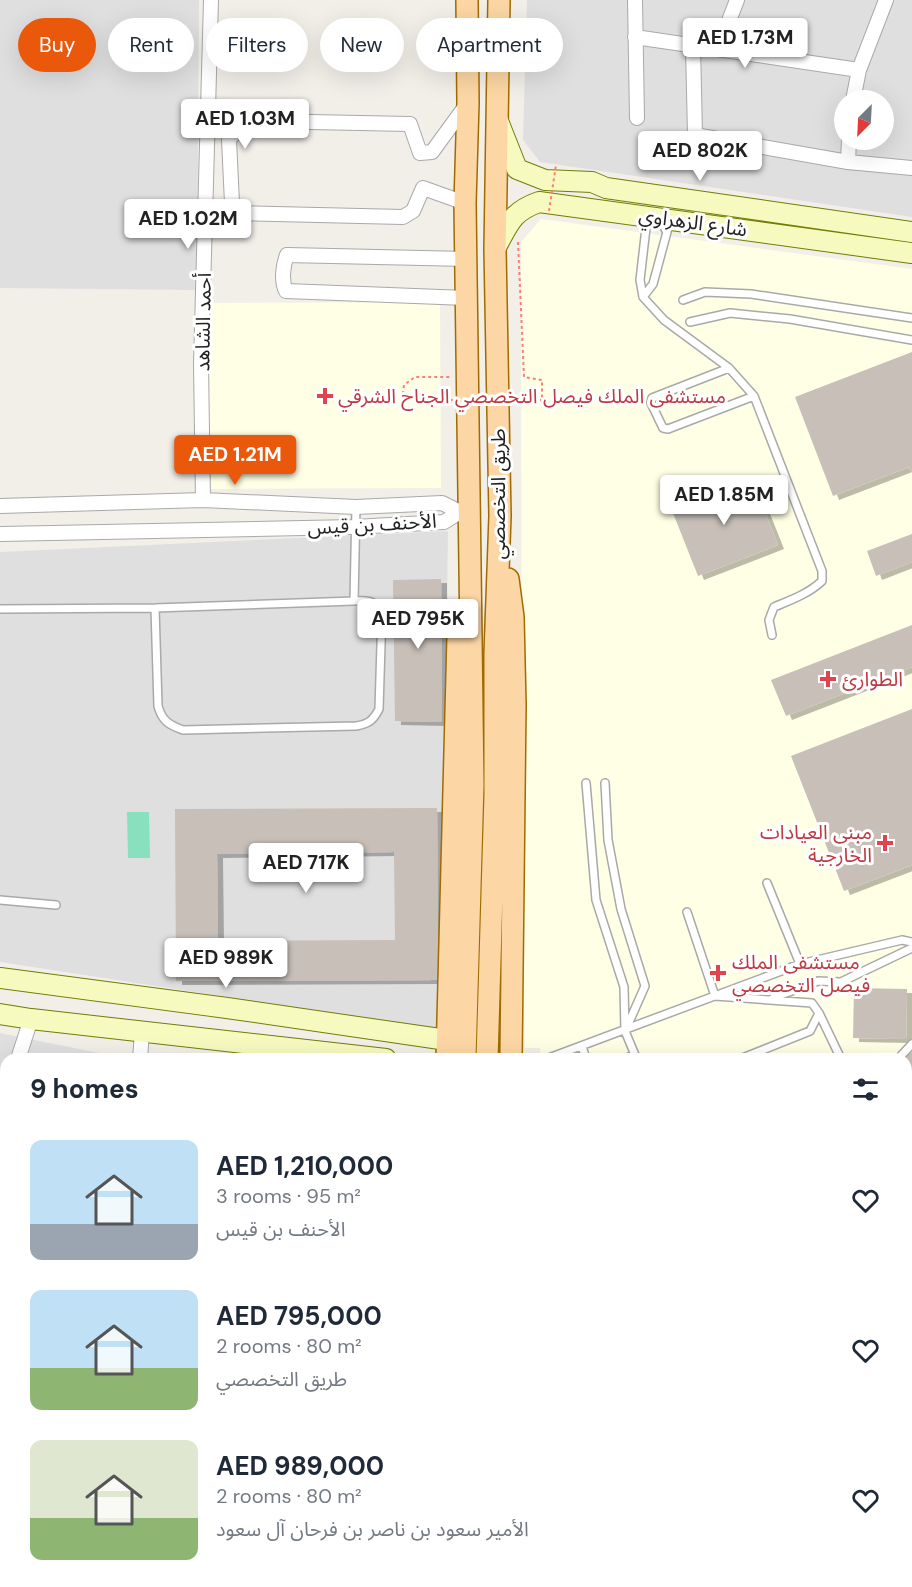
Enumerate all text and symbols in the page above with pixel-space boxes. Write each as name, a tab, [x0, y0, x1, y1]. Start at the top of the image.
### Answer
chip: Buy	[18, 18, 96, 72]
chip: Rent	[108, 18, 194, 72]
chip: Filters	[206, 18, 308, 72]
chip: New	[320, 18, 404, 72]
chip: Apartment	[416, 18, 563, 72]
pin: AED 1.73M	[676, 18, 814, 69]
text: AED 1.73M	[697, 24, 793, 50]
north arrow	[834, 90, 894, 150]
map controls	[834, 90, 894, 150]
pin: AED 1.03M	[176, 99, 314, 150]
text: AED 1.03M	[195, 105, 295, 131]
pin: AED 802K	[638, 131, 762, 182]
text: AED 802K	[652, 137, 748, 163]
pin: AED 1.02M	[119, 199, 257, 250]
street label: شارع الزهراوي	[637, 202, 749, 245]
text: AED 1.02M	[138, 205, 238, 231]
street label: أحمد الشاهد	[189, 272, 217, 372]
place label: مستشفى الملك فيصل التخصصي الجناح الشرقي	[338, 383, 726, 412]
marker: مستشفى الملك فيصل التخصصي الجناح الشرقي	[316, 387, 334, 405]
street label: طريق التخصصي	[485, 428, 514, 560]
pin: AED 1.21M	[166, 435, 304, 486]
text: AED 1.21M	[188, 441, 282, 467]
pin: AED 1.85M	[655, 475, 793, 526]
text: AED 1.85M	[674, 481, 774, 507]
street label: الأحنف بن قيس	[307, 508, 437, 540]
pin: AED 795K	[356, 599, 480, 650]
text: AED 795K	[371, 605, 465, 631]
place label: الطوارئ	[842, 666, 903, 692]
marker: الطوارئ	[819, 670, 837, 688]
place label: مبنى العيادات الخارجية	[760, 819, 872, 868]
marker: مبنى العيادات الخارجية	[876, 834, 894, 852]
pin: AED 717K	[244, 843, 368, 894]
text: AED 717K	[263, 849, 349, 875]
pin: AED 989K	[164, 938, 288, 989]
text: AED 989K	[178, 944, 274, 970]
place label: مستشفى الملك فيصل التخصصي	[732, 949, 870, 1001]
marker: مستشفى الملك فيصل التخصصي	[709, 964, 727, 982]
text: 9 homes	[30, 1072, 139, 1106]
icon: filters	[849, 1073, 882, 1106]
text: AED 1,210,000	[216, 1149, 393, 1183]
icon: home	[78, 1164, 150, 1236]
text: 3 rooms · 95 m²	[216, 1183, 361, 1209]
icon: heart	[849, 1184, 882, 1217]
text: الأحنف بن قيس	[216, 1216, 345, 1242]
text: AED 795,000	[216, 1299, 382, 1333]
icon: home	[78, 1314, 150, 1386]
text: 2 rooms · 80 m²	[216, 1333, 362, 1359]
icon: heart	[849, 1334, 882, 1367]
text: طريق التخصصي	[216, 1366, 347, 1392]
text: AED 989,000	[216, 1449, 384, 1483]
icon: home	[78, 1464, 150, 1536]
text: 2 rooms · 80 m²	[216, 1483, 362, 1509]
icon: heart	[849, 1484, 882, 1517]
text: الأمير سعود بن ناصر بن فرحان آل سعود	[216, 1516, 529, 1542]

